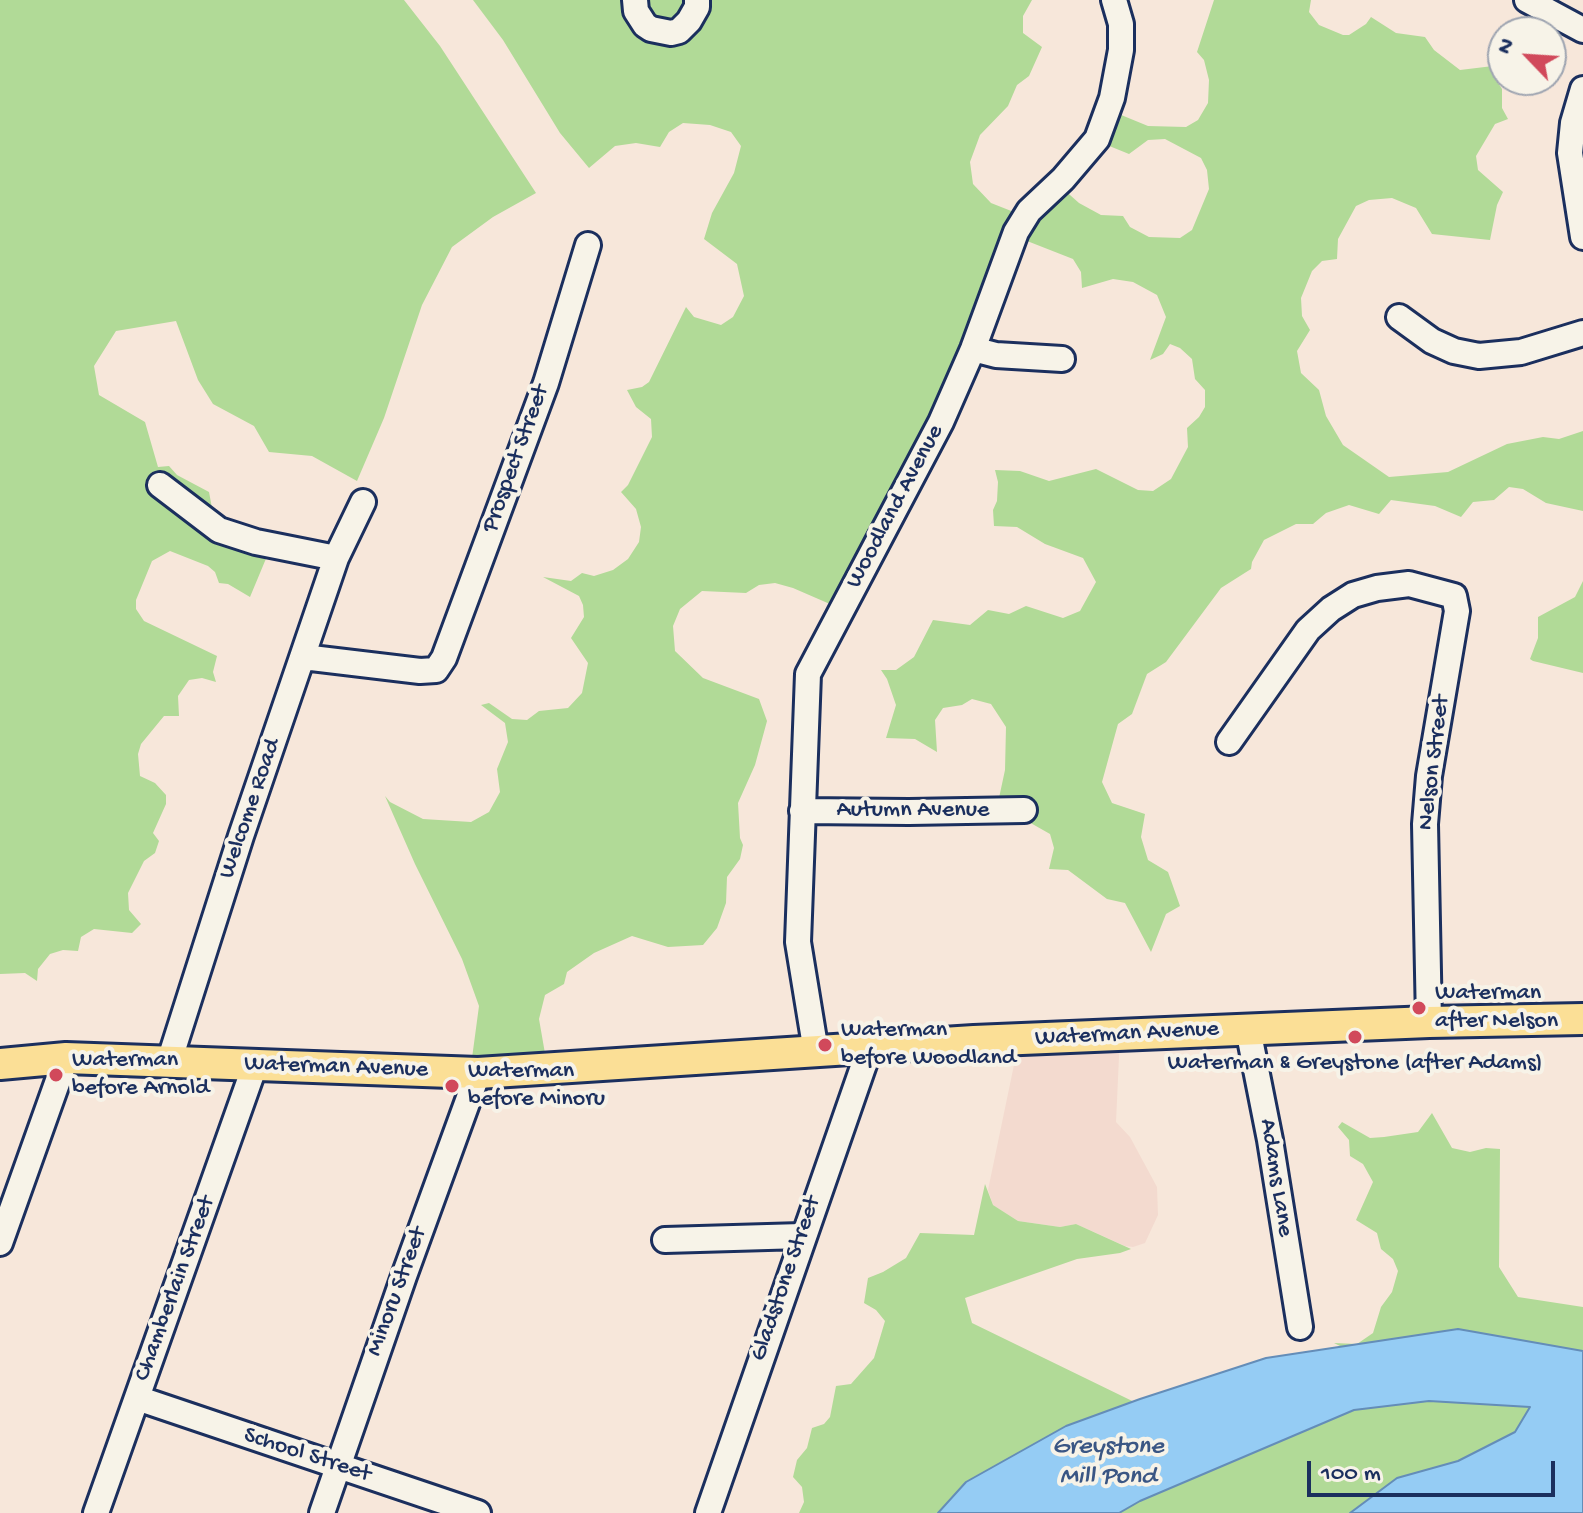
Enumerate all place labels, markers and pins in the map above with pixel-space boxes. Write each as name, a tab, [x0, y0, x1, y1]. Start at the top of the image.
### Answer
place label: Waterman after Nelson	[1435, 980, 1558, 1036]
marker: Waterman after Nelson	[1410, 999, 1428, 1017]
place label: Waterman before Woodland	[841, 1017, 1016, 1073]
marker: Waterman & Greystone (after Adams)	[1346, 1028, 1364, 1046]
marker: Waterman before Woodland	[816, 1036, 834, 1054]
place label: Waterman before Arnold	[72, 1047, 209, 1103]
place label: Waterman & Greystone (after Adams)	[1167, 1050, 1543, 1078]
place label: Waterman before Minoru	[468, 1058, 605, 1114]
marker: Waterman before Arnold	[47, 1066, 65, 1084]
marker: Waterman before Minoru	[443, 1077, 461, 1095]

